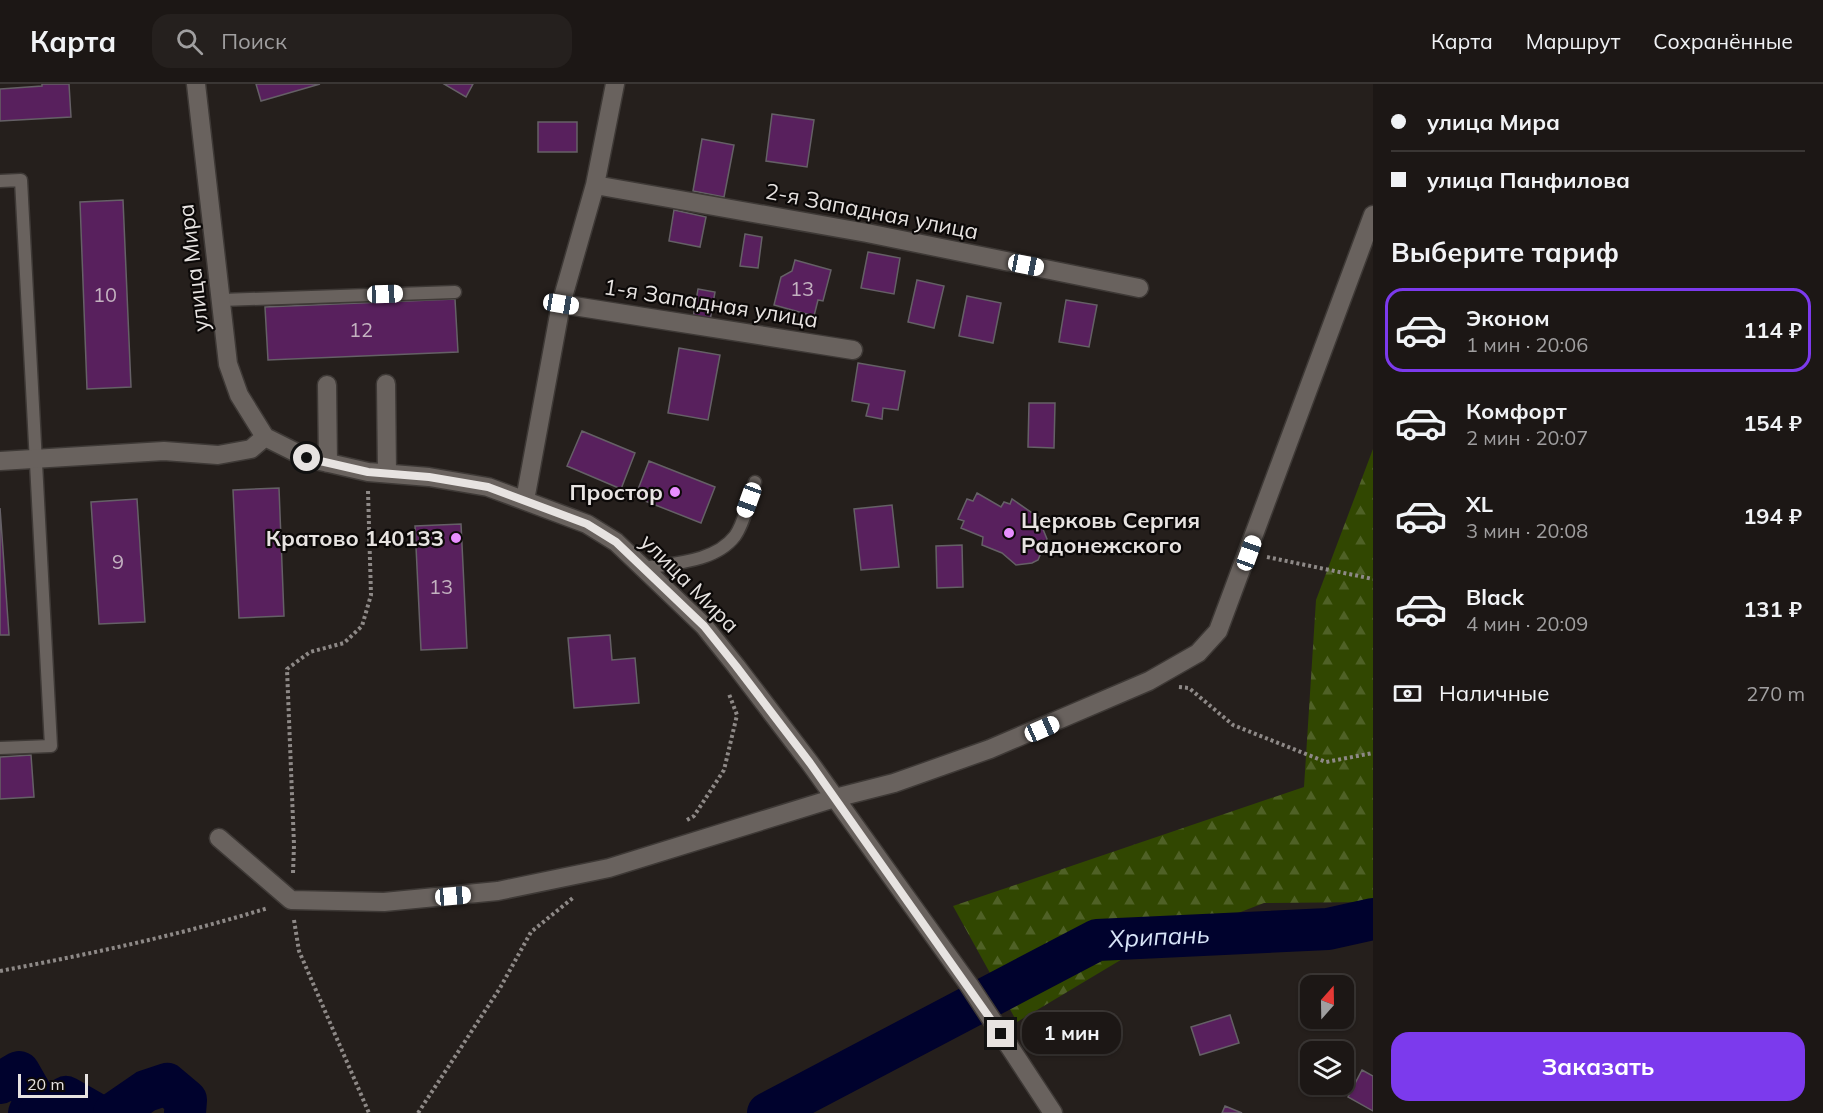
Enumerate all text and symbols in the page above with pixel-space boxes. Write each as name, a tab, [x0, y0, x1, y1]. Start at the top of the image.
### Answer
search box	[152, 14, 572, 68]
text: Карта	[30, 24, 116, 59]
icon: search	[173, 25, 206, 58]
text: Поиск	[221, 27, 287, 55]
text: Карта	[1431, 28, 1493, 54]
text: Маршрут	[1526, 28, 1620, 54]
text: Сохранённые	[1653, 28, 1793, 54]
text: улица Мира	[1427, 108, 1560, 136]
text: улица Панфилова	[1427, 166, 1630, 194]
street label: 2-я Западная улица	[763, 177, 981, 245]
street label: улица Мира	[171, 202, 215, 334]
text: Выберите тариф	[1391, 235, 1619, 269]
car	[1007, 253, 1045, 277]
street label: 1-я Западная улица	[602, 272, 820, 334]
house number: 13	[790, 276, 814, 301]
house number: 10	[93, 282, 117, 307]
car	[367, 284, 403, 304]
car	[542, 292, 580, 316]
icon: car	[1394, 303, 1448, 357]
text: Эконом	[1466, 304, 1550, 332]
text: 114 ₽	[1743, 316, 1802, 344]
house number: 12	[349, 317, 373, 342]
text: 1 мин · 20:06	[1466, 332, 1588, 357]
icon: car	[1394, 396, 1448, 450]
text: Комфорт	[1466, 397, 1567, 425]
text: 154 ₽	[1743, 409, 1802, 437]
text: 2 мин · 20:07	[1466, 425, 1588, 450]
route start	[293, 444, 320, 471]
place label: Простор	[570, 478, 663, 506]
car	[734, 480, 764, 520]
marker: Простор	[668, 485, 682, 499]
icon: car	[1394, 489, 1448, 543]
text: XL	[1466, 490, 1493, 518]
text: 194 ₽	[1743, 502, 1802, 530]
place label: Церковь Сергия Радонежского	[1021, 506, 1200, 559]
text: 3 мин · 20:08	[1466, 518, 1588, 543]
place label: Кратово 140133	[266, 524, 444, 552]
marker: Церковь Сергия Радонежского	[1002, 526, 1016, 540]
street label: улица Мира	[635, 528, 745, 638]
marker: Кратово 140133	[449, 531, 463, 545]
car	[1234, 533, 1264, 573]
house number: 9	[112, 549, 124, 574]
house number: 13	[429, 574, 453, 599]
icon: car	[1394, 582, 1448, 636]
text: Black	[1466, 583, 1524, 611]
text: 131 ₽	[1743, 595, 1802, 623]
text: 4 мин · 20:09	[1466, 611, 1588, 636]
icon: cash	[1391, 677, 1424, 710]
text: Наличные	[1439, 679, 1549, 707]
text: 270 m	[1746, 681, 1805, 706]
car	[1022, 713, 1062, 745]
car	[434, 885, 472, 907]
water label: Хрипань	[1107, 919, 1210, 953]
north arrow	[1300, 975, 1354, 1029]
map controls	[1300, 975, 1354, 1095]
callout: 1 мин	[1022, 1013, 1121, 1055]
route end	[987, 1020, 1014, 1047]
text: 1 мин	[1043, 1020, 1100, 1045]
button: Заказать	[1391, 1032, 1805, 1101]
button: layers	[1300, 1041, 1354, 1095]
scale bar	[18, 1071, 88, 1098]
text: 20 m	[27, 1074, 64, 1094]

